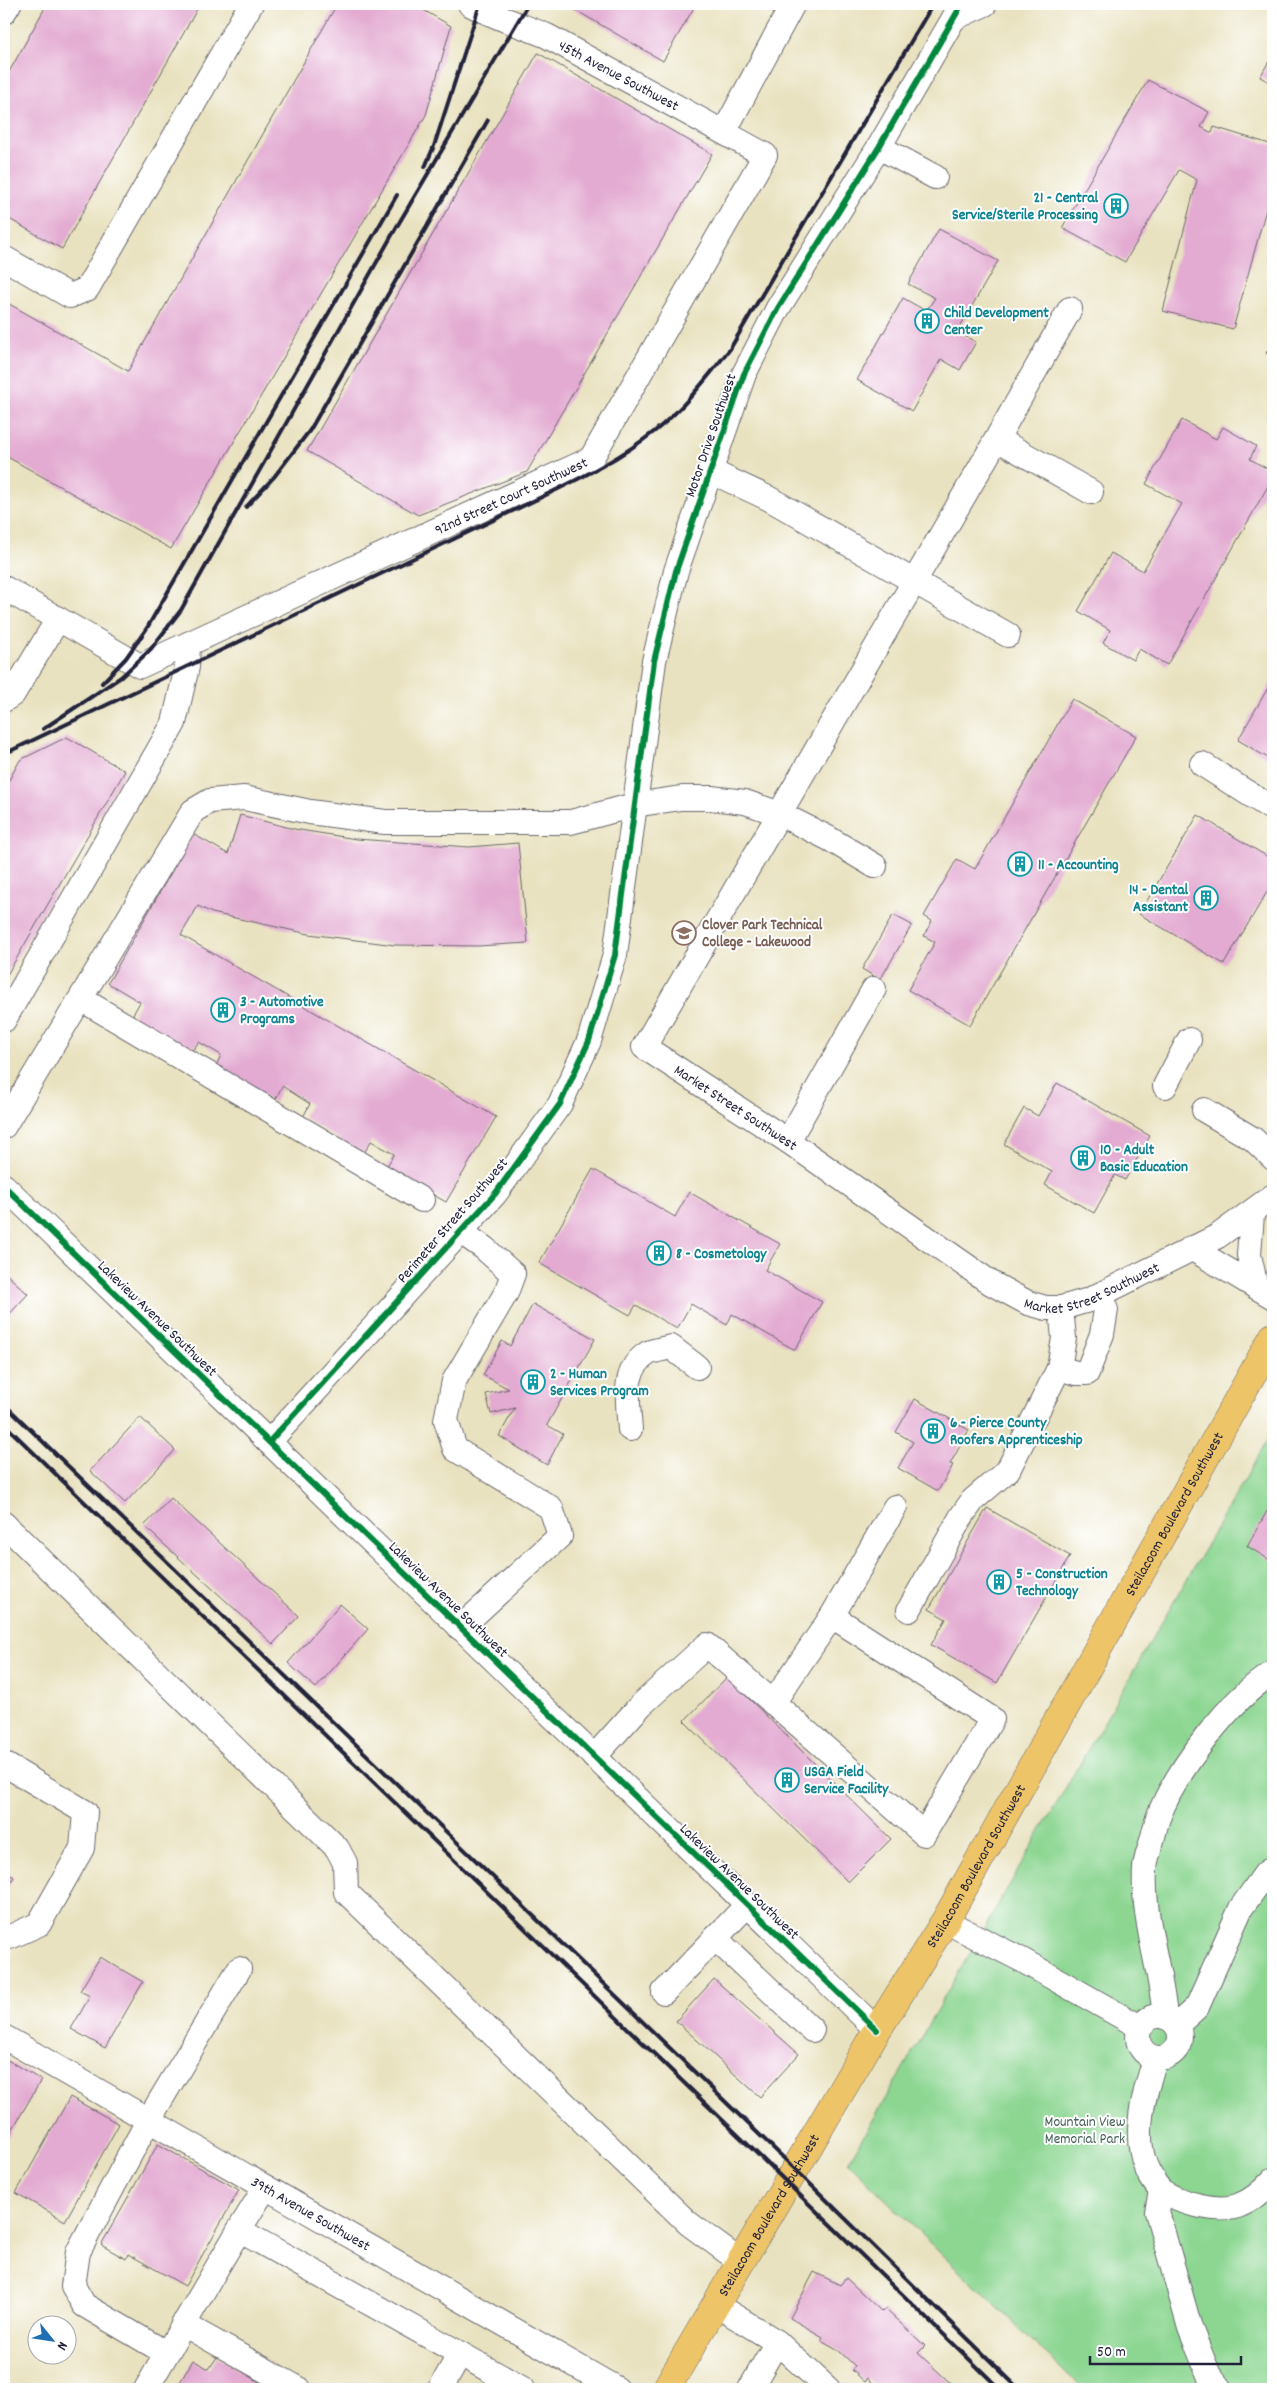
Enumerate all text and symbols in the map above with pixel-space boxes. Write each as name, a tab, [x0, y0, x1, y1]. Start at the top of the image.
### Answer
street label: 45th Avenue Southwest	[554, 36, 683, 118]
place label: 21 - Central Service/Sterile Processing	[952, 188, 1098, 227]
building icon: 21 - Central Service/Sterile Processing	[1103, 193, 1129, 219]
place label: Child Development Center	[944, 303, 1049, 342]
building icon: Child Development Center	[914, 308, 940, 334]
street label: Motor Drive Southwest	[680, 371, 743, 500]
street label: 92nd Street Court Southwest	[432, 453, 592, 542]
building icon: 11 - Accounting	[1007, 851, 1033, 877]
place label: 11 - Accounting	[1038, 855, 1119, 877]
place label: 14 - Dental Assistant	[1129, 880, 1188, 919]
building icon: 14 - Dental Assistant	[1193, 885, 1219, 911]
place label: Clover Park Technical College - Lakewood	[702, 915, 823, 954]
school or university icon: Clover Park Technical College - Lakewood	[671, 920, 697, 946]
place label: 3 - Automotive Programs	[240, 992, 324, 1031]
building icon: 3 - Automotive Programs	[210, 997, 236, 1023]
street label: Market Street Southwest	[669, 1060, 801, 1157]
place label: 10 - Adult Basic Education	[1100, 1140, 1188, 1179]
building icon: 10 - Adult Basic Education	[1070, 1145, 1096, 1171]
street label: Perimeter Street Southwest	[393, 1153, 515, 1289]
building icon: 8 - Cosmetology	[646, 1240, 672, 1266]
place label: 8 - Cosmetology	[676, 1244, 767, 1266]
street label: Lakeview Avenue Southwest	[92, 1256, 222, 1383]
street label: Market Street Southwest	[1021, 1257, 1164, 1321]
place label: 2 - Human Services Program	[550, 1364, 649, 1403]
building icon: 2 - Human Services Program	[520, 1369, 546, 1395]
place label: 6 - Pierce County Roofers Apprenticeship	[950, 1413, 1083, 1452]
building icon: 6 - Pierce County Roofers Apprenticeship	[920, 1418, 946, 1444]
street label: Steilacoom Boulevard Southwest	[1120, 1428, 1231, 1601]
street label: Lakeview Avenue Southwest	[383, 1537, 513, 1664]
place label: 5 - Construction Technology	[1016, 1564, 1108, 1603]
building icon: 5 - Construction Technology	[986, 1569, 1012, 1595]
place label: USGA Field Service Facility	[804, 1762, 889, 1801]
building icon: USGA Field Service Facility	[774, 1767, 800, 1793]
street label: Steilacoom Boulevard Southwest	[922, 1780, 1033, 1953]
street label: Lakeview Avenue Southwest	[674, 1819, 804, 1946]
park label: Mountain View Memorial Park	[1045, 2112, 1126, 2151]
street label: Steilacoom Boulevard Southwest	[714, 2130, 827, 2301]
street label: 39th Avenue Southwest	[246, 2172, 374, 2258]
north arrow	[28, 2316, 78, 2366]
scale bar	[1090, 2333, 1241, 2365]
text: N	[51, 2338, 72, 2354]
text: 50 m	[1097, 2342, 1126, 2364]

